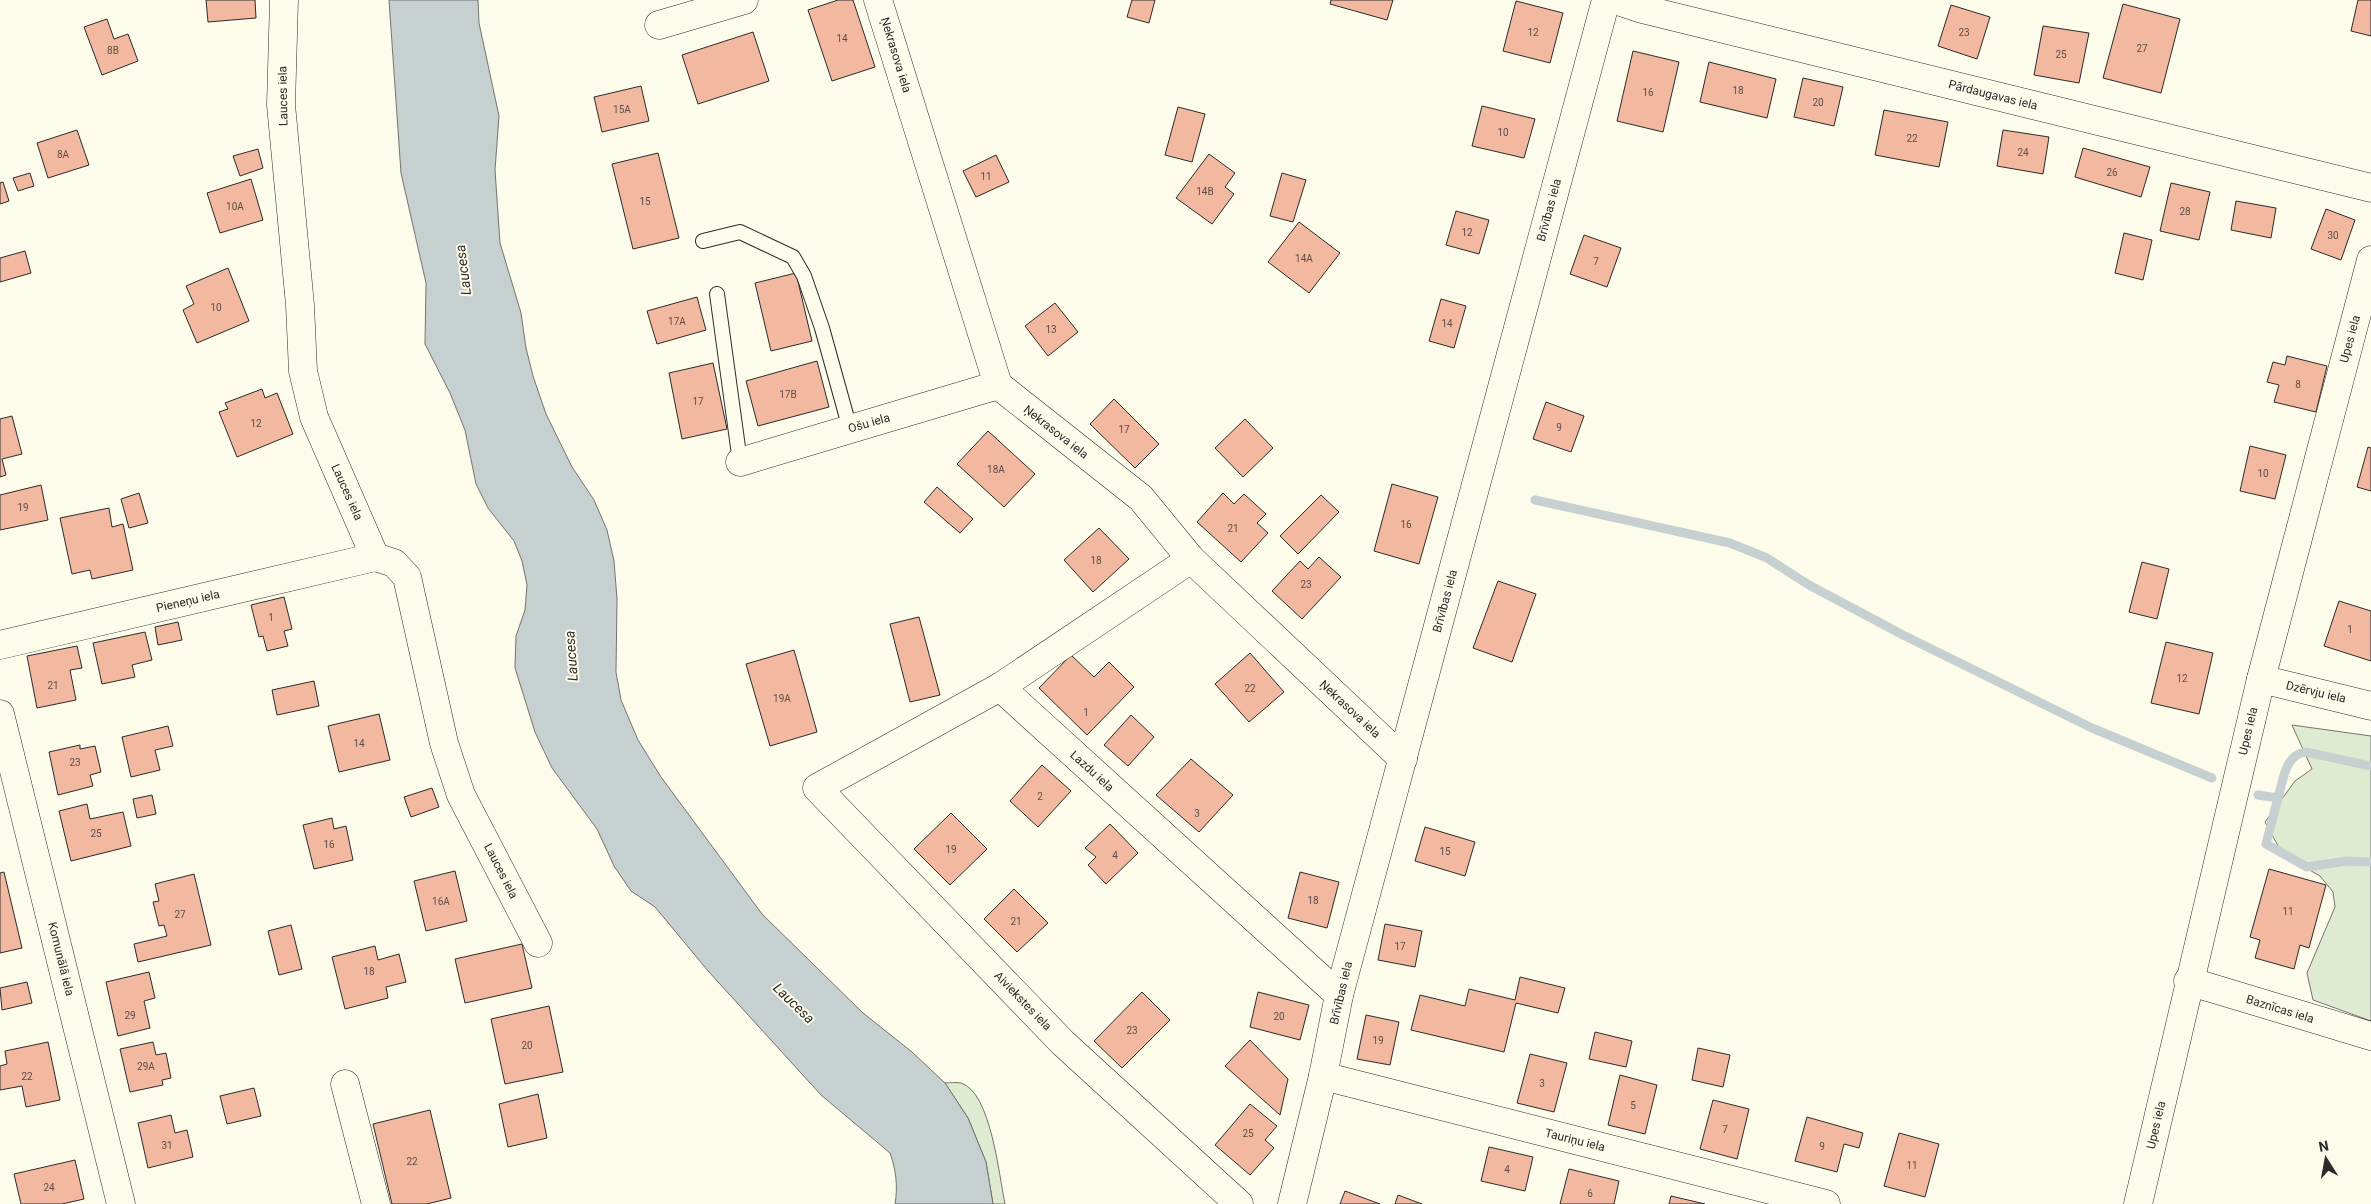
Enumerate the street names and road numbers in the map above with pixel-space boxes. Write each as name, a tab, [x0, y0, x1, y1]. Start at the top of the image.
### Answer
street label: Ņekrasova iela	[877, 16, 914, 95]
street label: Lauces iela	[275, 66, 291, 126]
street label: Pārdaugavas iela	[1947, 77, 2039, 113]
street label: Brīvības iela	[1534, 177, 1564, 243]
street label: Upes iela	[2337, 314, 2363, 364]
street label: Ņekrasova iela	[1020, 402, 1091, 462]
street label: Ošu iela	[847, 410, 891, 436]
street label: Lauces iela	[328, 462, 366, 522]
street label: Brīvības iela	[1430, 568, 1460, 634]
street label: Pieneņu iela	[155, 587, 221, 616]
street label: Ņekrasova iela	[1316, 677, 1383, 742]
street label: Dzērvju iela	[2285, 678, 2347, 706]
street label: Upes iela	[2236, 706, 2260, 756]
street label: Lazdu iela	[1067, 748, 1117, 794]
street label: Lauces iela	[481, 841, 521, 901]
street label: Komunālā iela	[45, 921, 77, 997]
street label: Brīvības iela	[1327, 960, 1355, 1026]
street label: Aiviekstes iela	[991, 969, 1055, 1033]
street label: Baznīcas iela	[2244, 992, 2316, 1026]
street label: Upes iela	[2144, 1100, 2168, 1150]
street label: Tauriņu iela	[1543, 1126, 1607, 1155]

